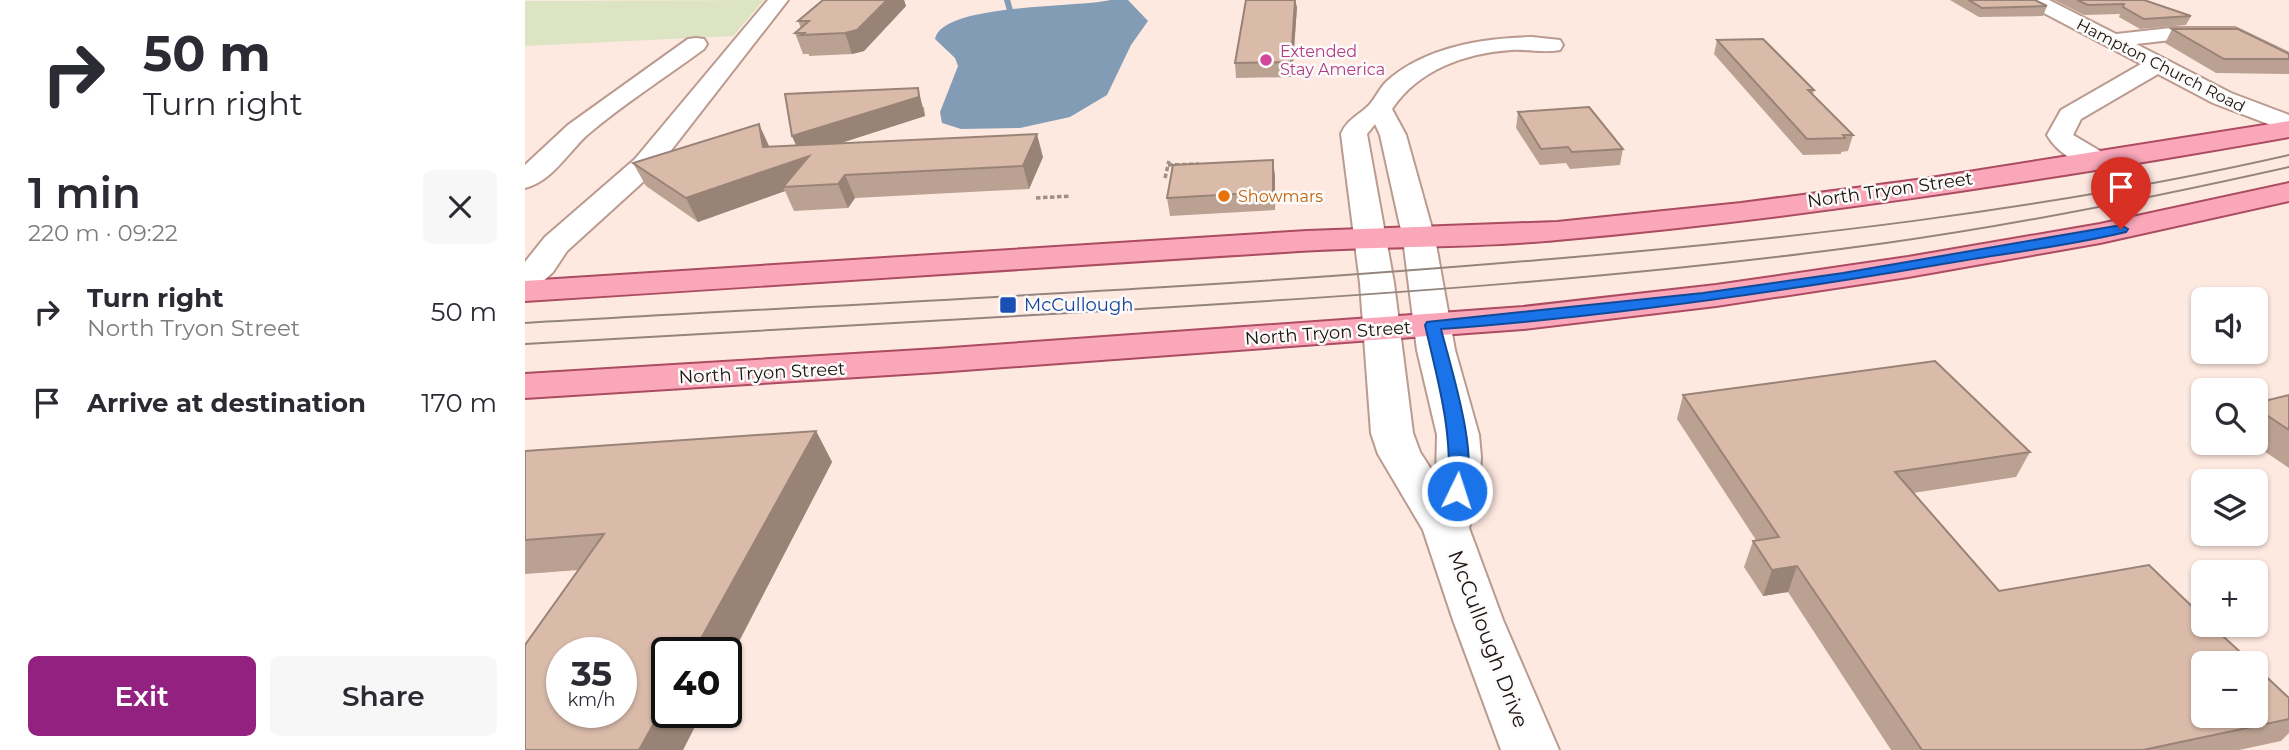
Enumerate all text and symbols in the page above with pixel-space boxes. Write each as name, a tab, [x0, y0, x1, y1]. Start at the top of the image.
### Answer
street label: Hampton Church Road	[2073, 15, 2248, 116]
text: 50 m	[143, 24, 271, 83]
icon: right	[28, 28, 119, 119]
place label: Extended Stay America	[1280, 42, 1385, 79]
marker: Extended Stay America	[1258, 52, 1274, 68]
text: Turn right	[143, 84, 303, 123]
pin	[2091, 157, 2151, 229]
text: 1 min	[28, 167, 141, 219]
street label: North Tryon Street	[1806, 167, 1974, 213]
icon: arrive	[2102, 168, 2140, 206]
button: close	[423, 170, 497, 244]
place label: Showmars	[1238, 187, 1323, 206]
marker: Showmars	[1216, 188, 1232, 204]
text: 220 m · 09:22	[28, 219, 178, 247]
text: Turn right	[87, 282, 223, 314]
map controls	[2191, 287, 2268, 728]
button: sound	[2191, 287, 2268, 364]
icon: right	[28, 293, 66, 331]
place label: McCullough	[1024, 294, 1133, 316]
marker: McCullough	[998, 295, 1018, 315]
text: 50 m	[431, 296, 497, 328]
text: North Tryon Street	[87, 314, 300, 342]
street label: North Tryon Street	[1244, 316, 1412, 350]
street label: North Tryon Street	[678, 358, 846, 388]
button: search	[2191, 378, 2268, 455]
icon: arrive	[28, 384, 66, 422]
text: Arrive at destination	[87, 387, 366, 419]
text: 170 m	[421, 387, 497, 419]
position arrow	[1420, 454, 1494, 528]
button: layers	[2191, 469, 2268, 546]
street label: McCullough Drive	[1443, 547, 1534, 731]
button: +	[2191, 560, 2268, 637]
speed limit sign: 40	[651, 637, 742, 728]
button: −	[2191, 651, 2268, 728]
text: 35	[571, 652, 612, 695]
button: Exit	[28, 656, 256, 736]
button: Share	[270, 656, 497, 736]
text: km/h	[567, 689, 616, 711]

